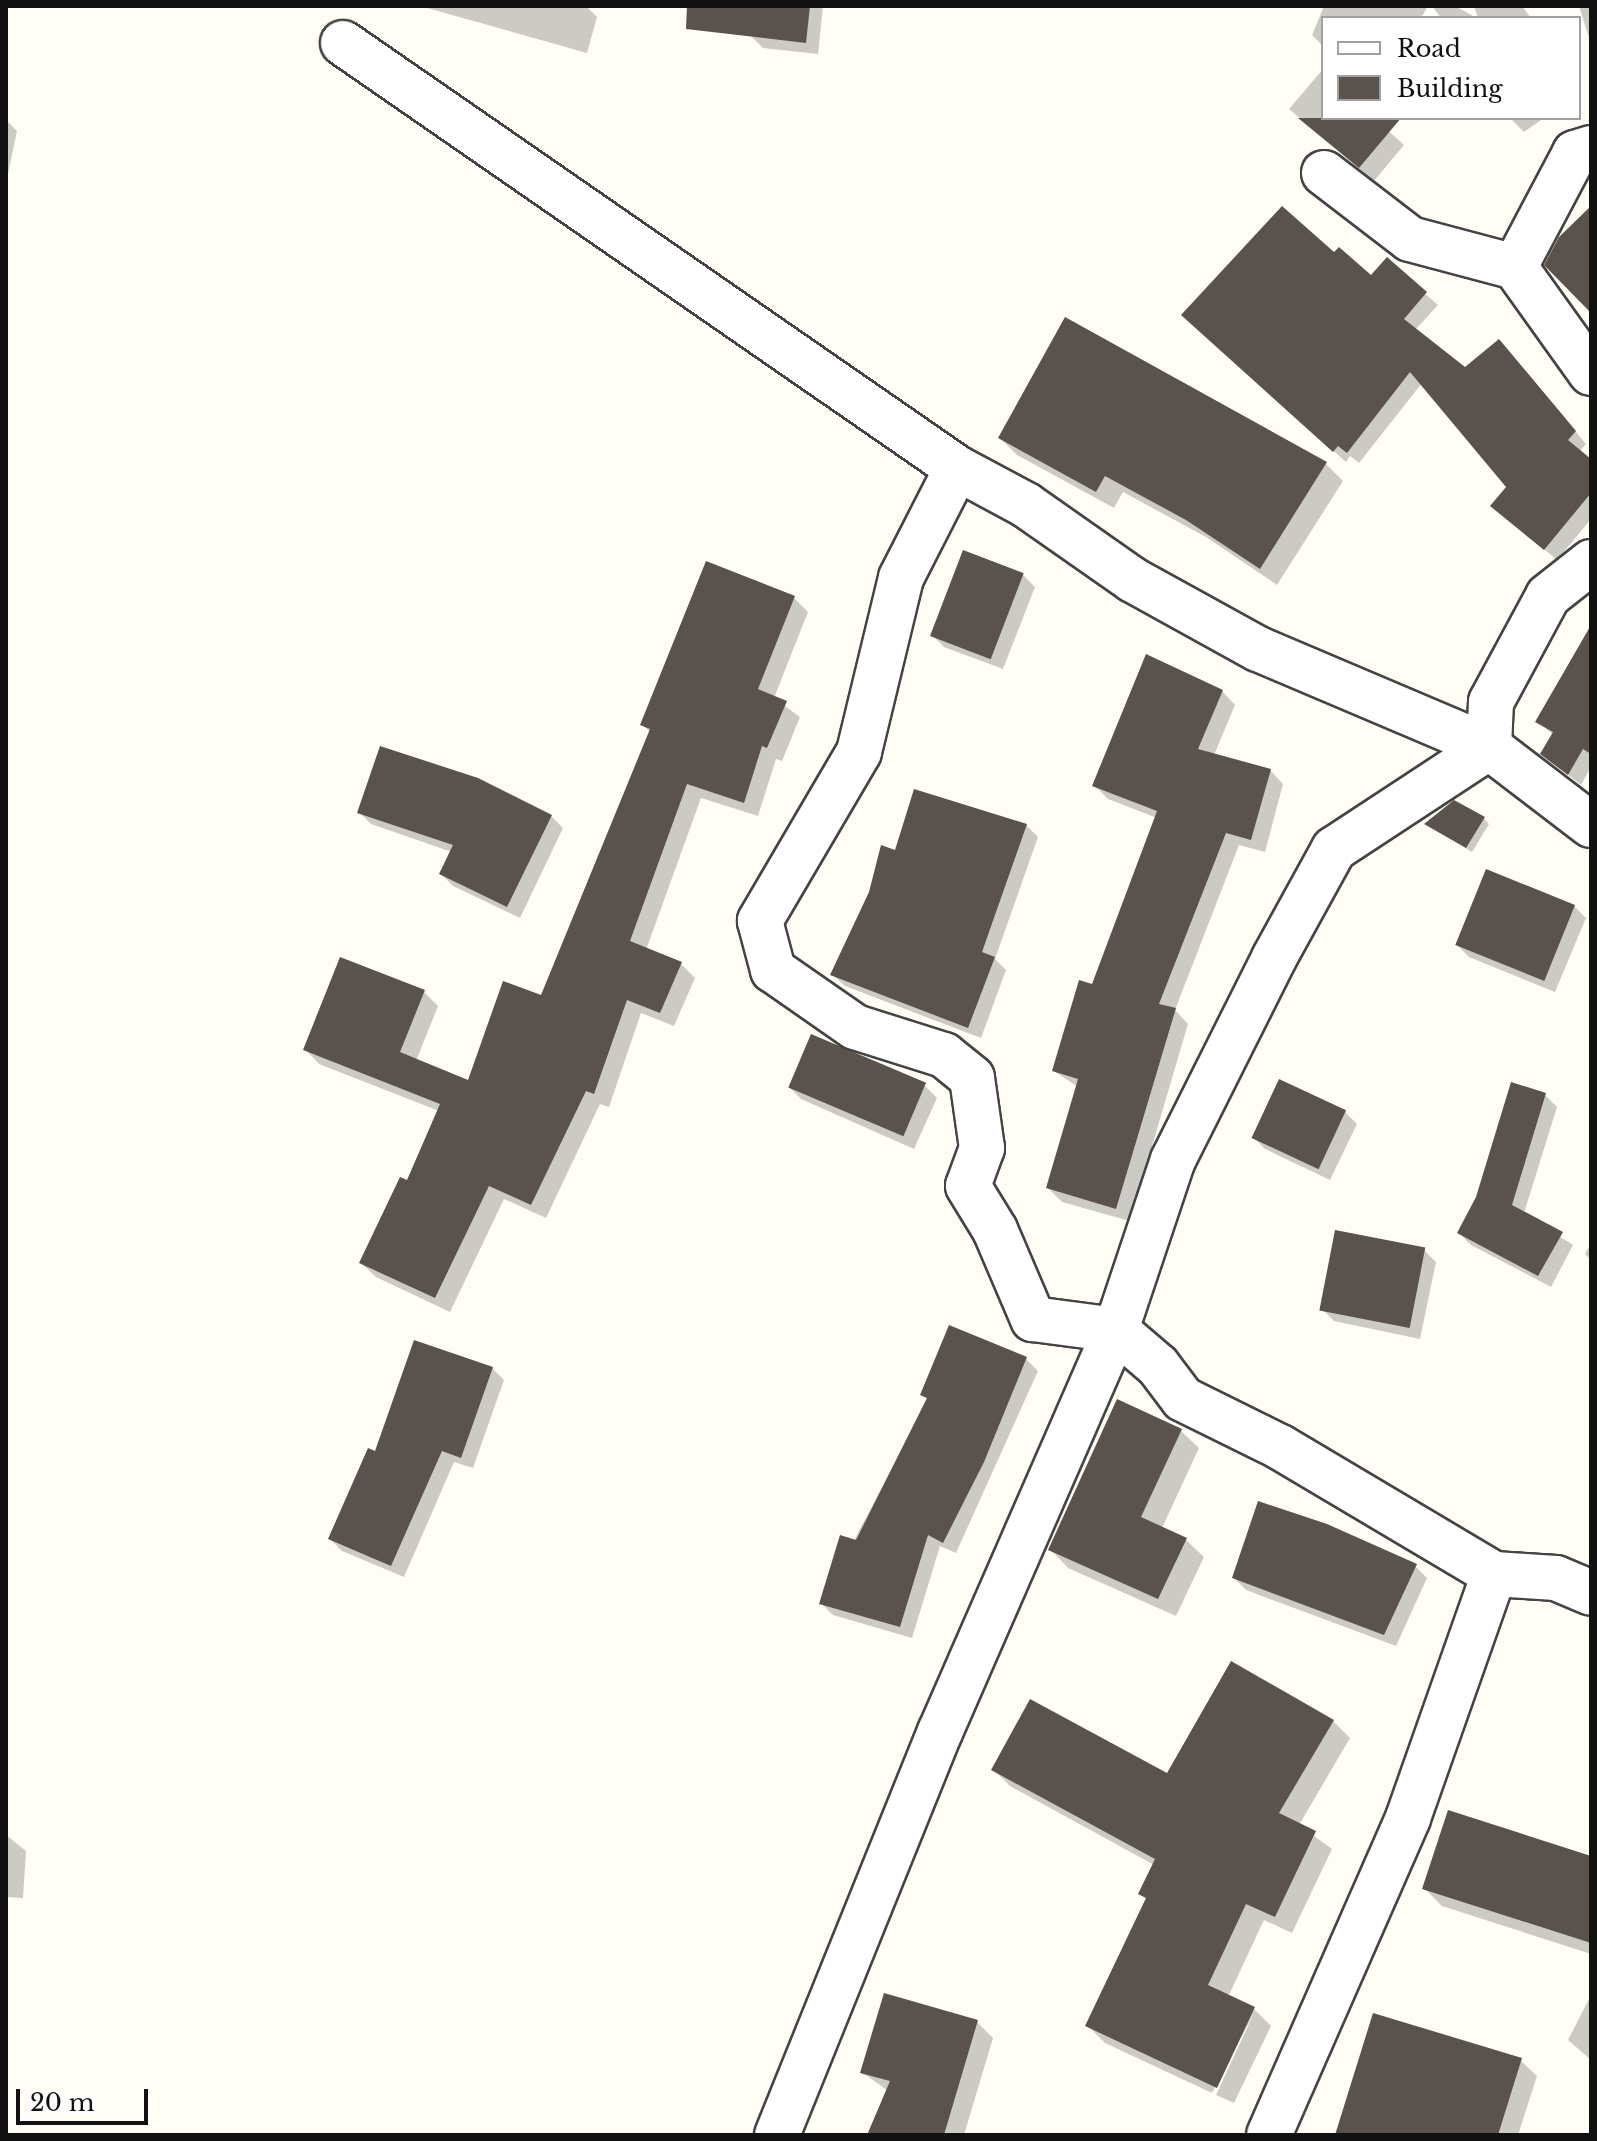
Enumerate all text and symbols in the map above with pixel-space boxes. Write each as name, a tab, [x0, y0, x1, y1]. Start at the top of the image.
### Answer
legend	[1321, 16, 1581, 120]
text: Road	[1397, 34, 1461, 63]
text: Building	[1397, 74, 1503, 103]
scale bar	[20, 2073, 152, 2123]
text: 20 m	[30, 2088, 95, 2117]

